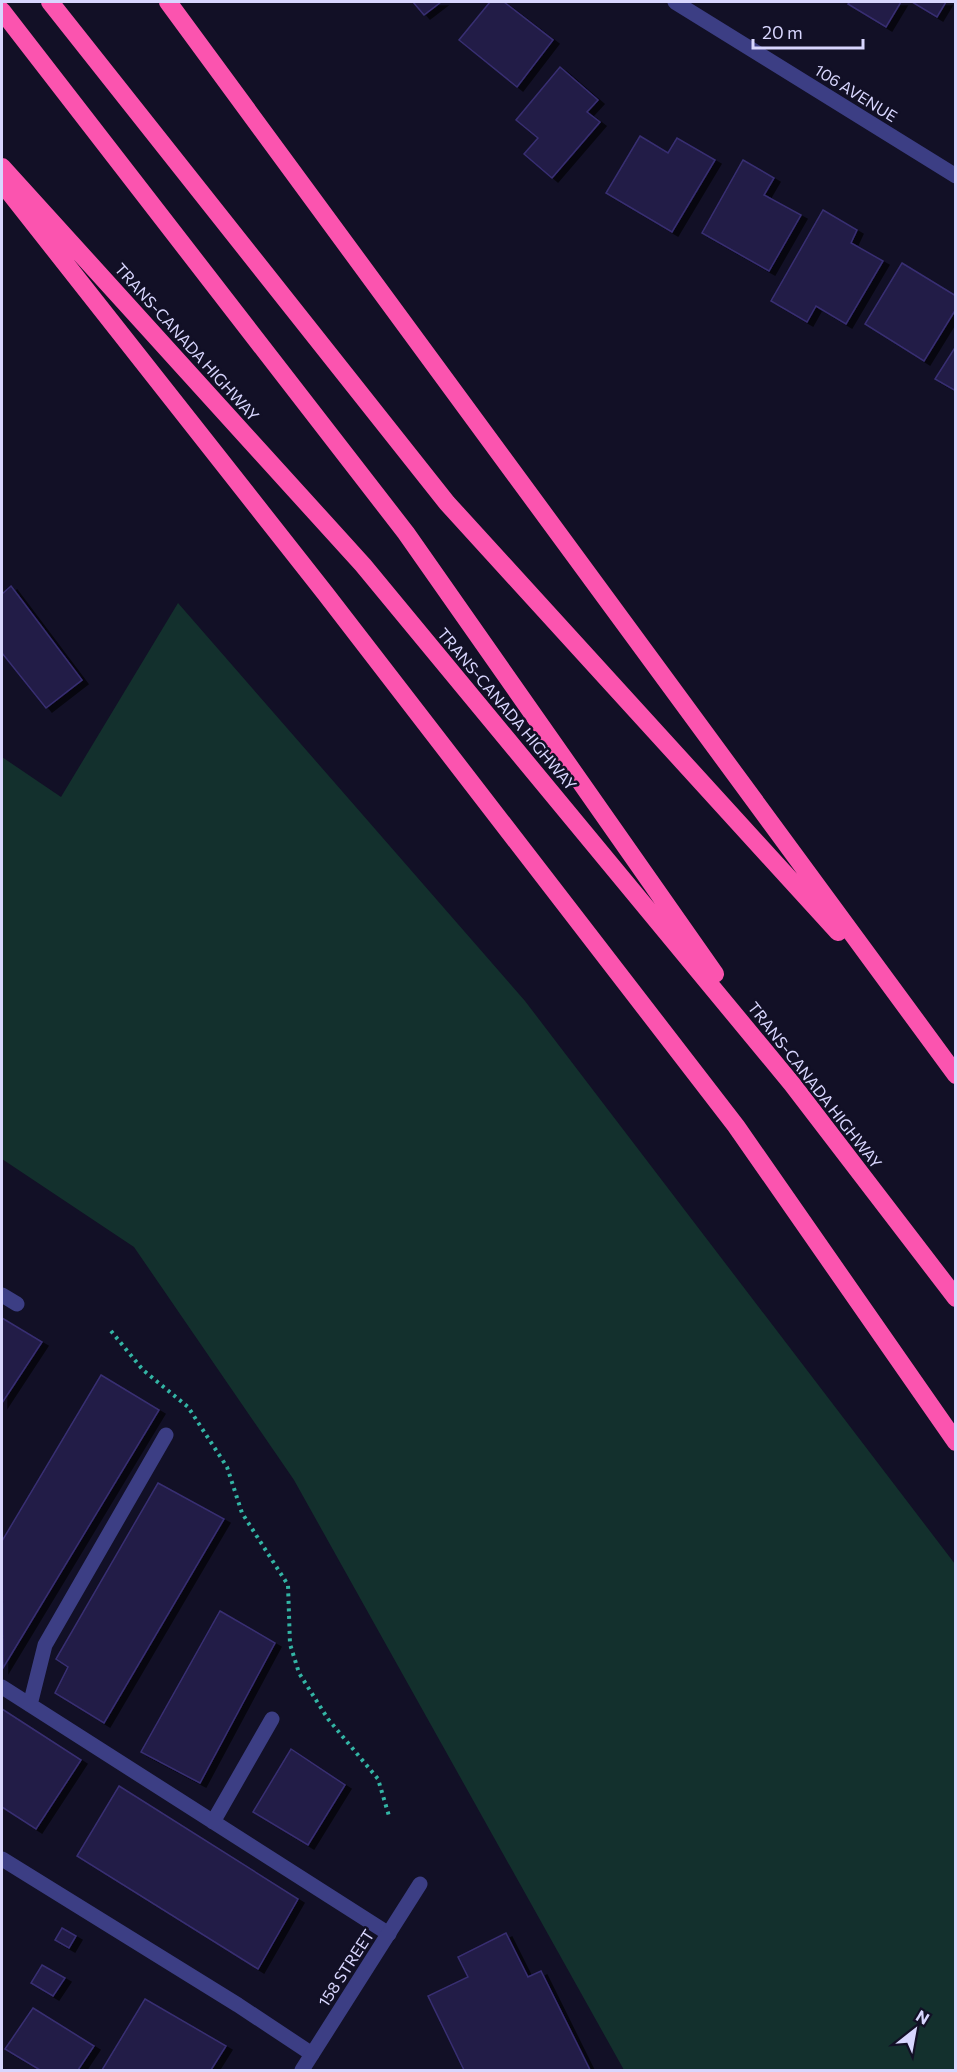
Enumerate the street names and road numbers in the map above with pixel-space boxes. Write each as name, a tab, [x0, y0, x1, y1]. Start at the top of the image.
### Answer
street label: 106 AVENUE	[812, 60, 901, 125]
street label: TRANS-CANADA HIGHWAY	[111, 259, 264, 425]
street label: TRANS-CANADA HIGHWAY	[434, 624, 581, 794]
street label: TRANS-CANADA HIGHWAY	[744, 998, 887, 1172]
street label: 158 STREET	[314, 1926, 378, 2010]

